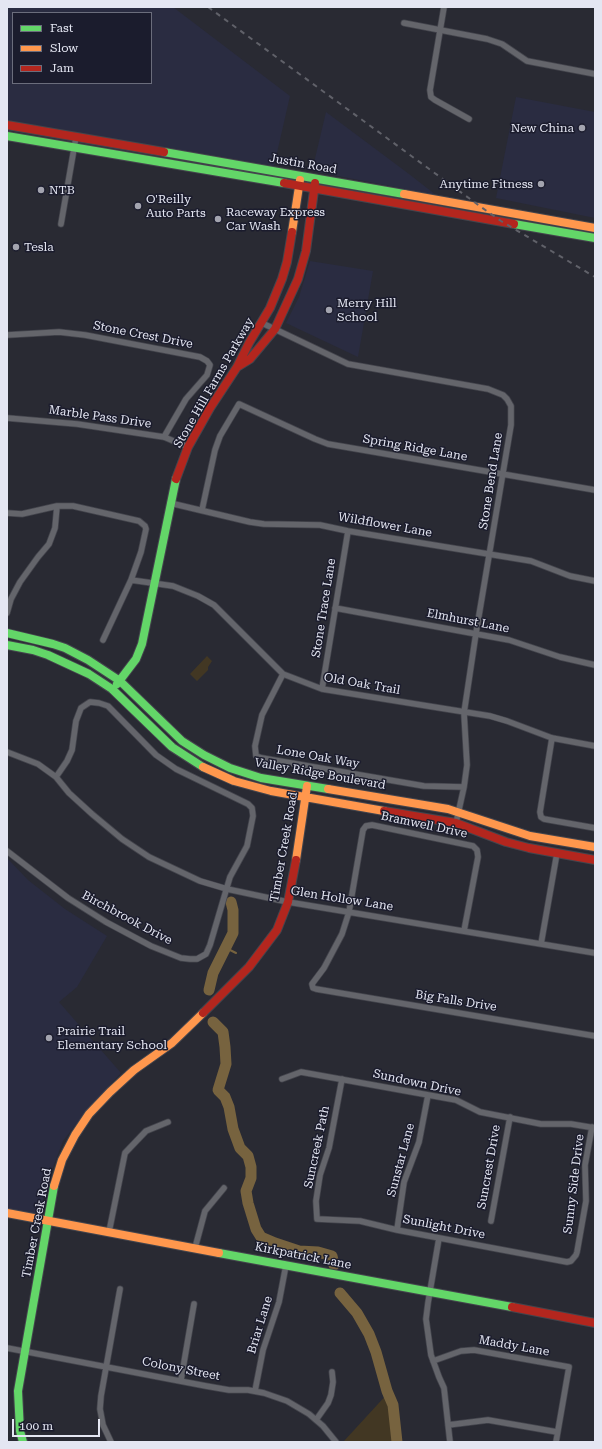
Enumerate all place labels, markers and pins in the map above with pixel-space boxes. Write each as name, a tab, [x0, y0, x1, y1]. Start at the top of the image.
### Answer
place label: New China	[511, 121, 574, 135]
marker: New China	[577, 123, 587, 133]
place label: Anytime Fitness	[439, 177, 533, 191]
marker: Anytime Fitness	[536, 179, 546, 189]
place label: NTB	[49, 183, 75, 197]
marker: NTB	[36, 185, 46, 195]
place label: O'Reilly Auto Parts	[146, 192, 206, 220]
marker: O'Reilly Auto Parts	[133, 201, 143, 211]
place label: Raceway Express Car Wash	[226, 205, 325, 233]
marker: Raceway Express Car Wash	[213, 214, 223, 224]
place label: Tesla	[24, 240, 54, 254]
marker: Tesla	[11, 242, 21, 252]
place label: Merry Hill School	[337, 296, 396, 324]
marker: Merry Hill School	[324, 305, 334, 315]
place label: Prairie Trail Elementary School	[57, 1024, 167, 1052]
marker: Prairie Trail Elementary School	[44, 1033, 54, 1043]

